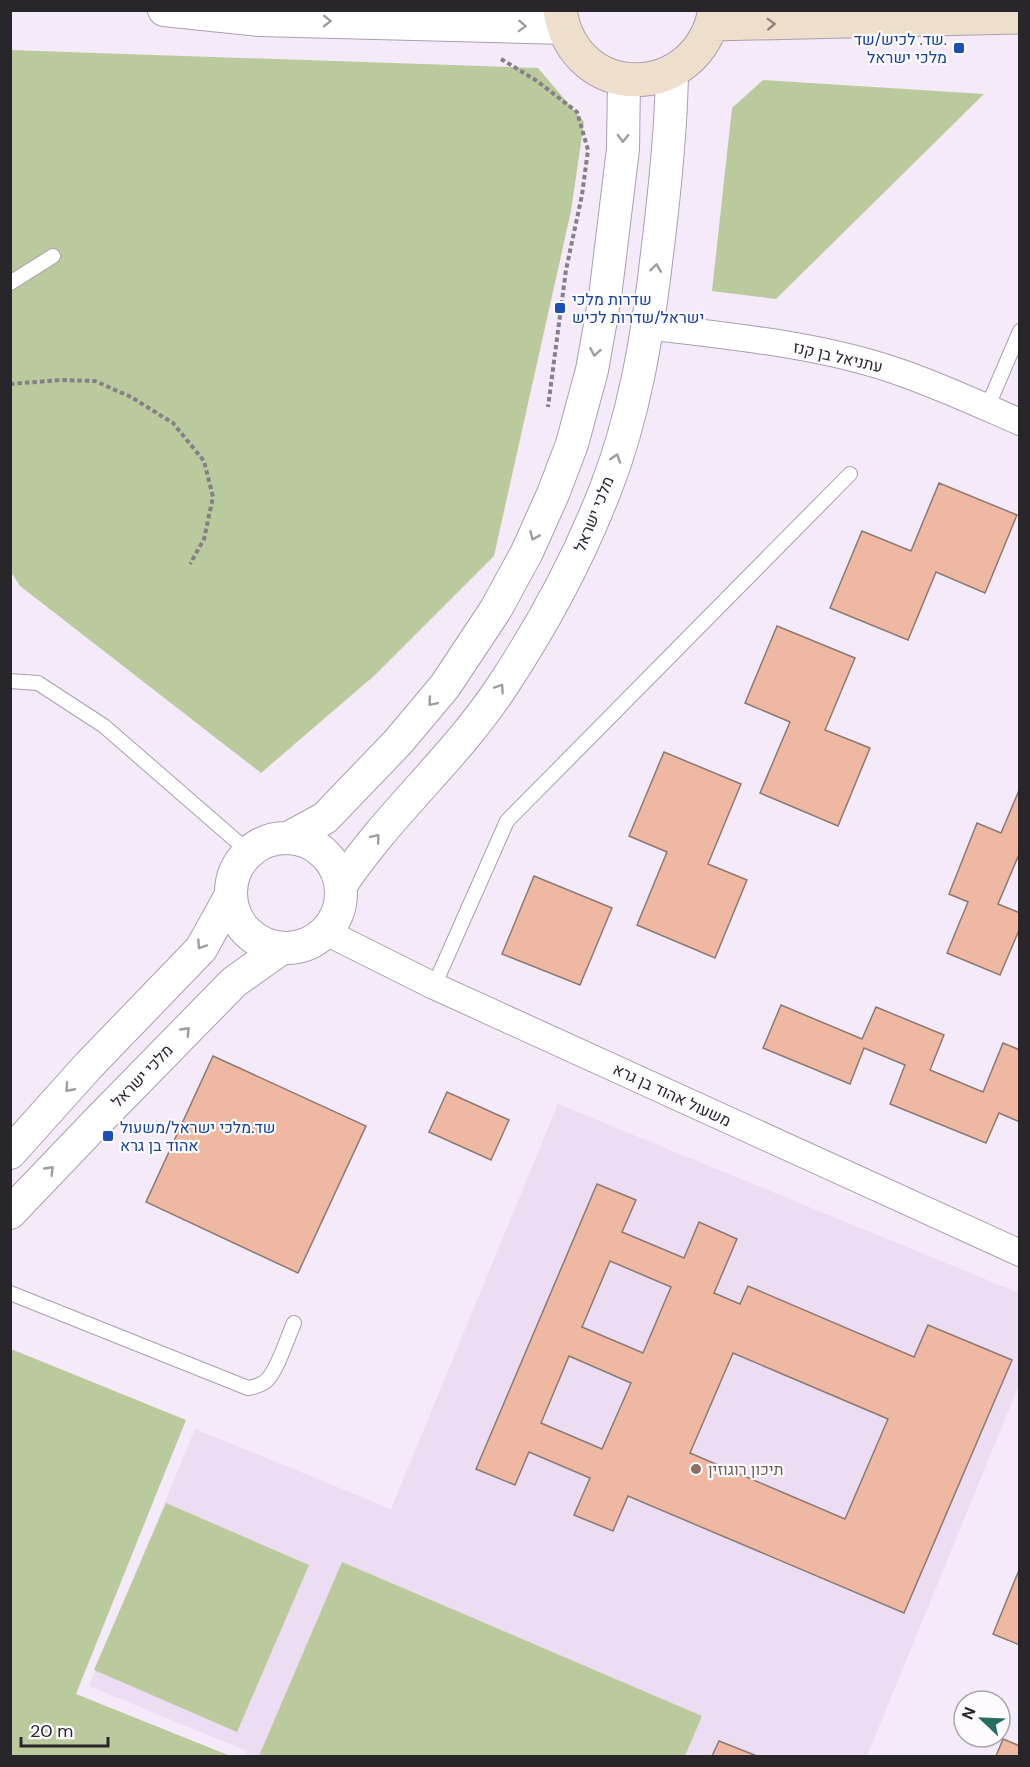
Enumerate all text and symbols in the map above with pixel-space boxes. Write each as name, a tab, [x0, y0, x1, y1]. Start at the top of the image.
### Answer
one-way arrow	[323, 15, 332, 28]
one-way arrow	[767, 18, 776, 31]
one-way arrow	[518, 20, 527, 32]
place label: שד. לכיש/שד. מלכי ישראל	[854, 29, 947, 68]
marker: שד. לכיש/שד. מלכי ישראל	[952, 41, 966, 55]
one-way arrow	[617, 133, 629, 142]
one-way arrow	[649, 263, 661, 272]
place label: שדרות מלכי ישראל/שדרות לכיש	[572, 289, 704, 328]
marker: שדרות מלכי ישראל/שדרות לכיש	[553, 301, 567, 315]
street label: עתניאל בן קנז	[791, 336, 885, 378]
one-way arrow	[589, 346, 602, 356]
one-way arrow	[609, 453, 621, 464]
street label: מלכי ישראל	[569, 473, 619, 555]
one-way arrow	[529, 530, 541, 541]
one-way arrow	[493, 684, 504, 695]
one-way arrow	[428, 695, 439, 706]
one-way arrow	[368, 834, 379, 845]
one-way arrow	[198, 939, 209, 950]
one-way arrow	[179, 1027, 190, 1038]
street label: מלכי ישראל	[107, 1040, 177, 1112]
street label: משעול אהוד בן גרא	[610, 1058, 734, 1132]
one-way arrow	[65, 1081, 76, 1092]
place label: שד.מלכי ישראל/משעול אהוד בן גרא	[120, 1117, 275, 1156]
marker: שד.מלכי ישראל/משעול אהוד בן גרא	[101, 1129, 115, 1143]
one-way arrow	[43, 1167, 54, 1177]
place label: תיכון רוגוזין	[708, 1459, 784, 1480]
marker: תיכון רוגוזין	[689, 1462, 703, 1476]
north arrow	[952, 1689, 1012, 1749]
text: N	[957, 1704, 981, 1723]
scale bar	[21, 1710, 108, 1748]
text: 20 m	[30, 1719, 73, 1743]

